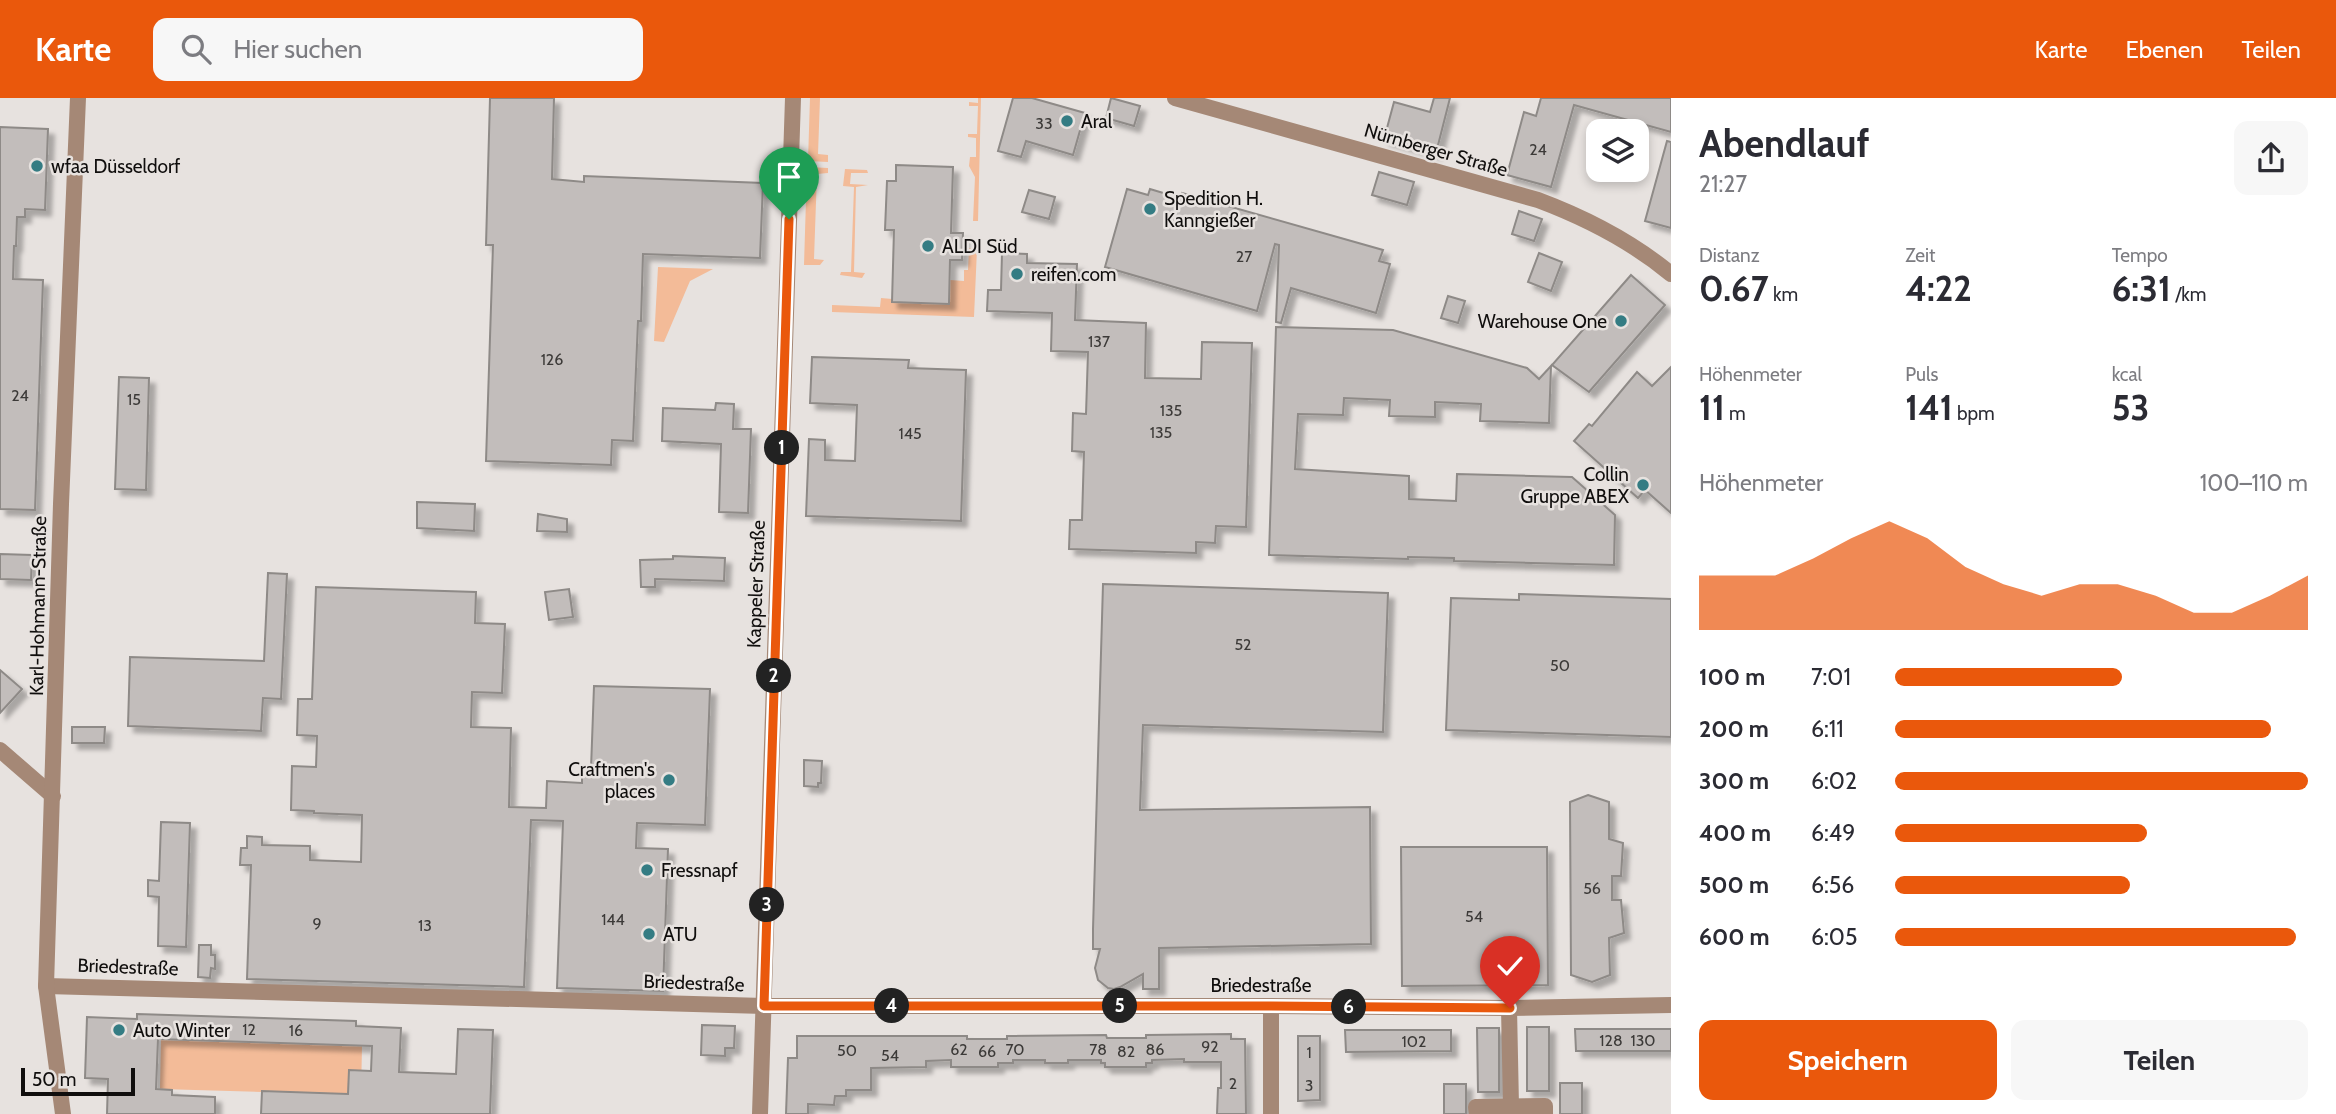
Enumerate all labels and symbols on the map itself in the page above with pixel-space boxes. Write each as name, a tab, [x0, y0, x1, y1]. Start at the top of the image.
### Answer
place label: Aral	[1081, 110, 1113, 133]
marker: Aral	[1059, 113, 1075, 129]
house number: 33	[1035, 114, 1053, 133]
street label: Nürnberger Straße	[1362, 119, 1511, 182]
house number: 24	[1529, 140, 1547, 159]
pin	[759, 147, 819, 219]
place label: wfaa Düsseldorf	[51, 155, 181, 178]
marker: wfaa Düsseldorf	[29, 158, 45, 174]
place label: Spedition H. Kanngießer	[1164, 187, 1263, 232]
marker: Spedition H. Kanngießer	[1142, 201, 1158, 217]
place label: ALDI Süd	[942, 235, 1018, 258]
marker: ALDI Süd	[920, 238, 936, 254]
house number: 27	[1236, 247, 1252, 266]
place label: reifen.com	[1031, 263, 1117, 286]
marker: reifen.com	[1009, 266, 1025, 282]
place label: Warehouse One	[1478, 310, 1607, 333]
marker: Warehouse One	[1613, 313, 1629, 329]
house number: 137	[1088, 332, 1110, 351]
house number: 126	[541, 350, 563, 369]
house number: 24	[11, 386, 29, 405]
house number: 15	[127, 390, 141, 409]
house number: 135	[1160, 401, 1182, 420]
house number: 135	[1150, 423, 1172, 442]
house number: 145	[898, 424, 922, 443]
pin: 1	[764, 430, 800, 466]
place label: Collin Gruppe ABEX	[1520, 463, 1630, 508]
marker: Collin Gruppe ABEX	[1635, 477, 1651, 493]
street label: Karl-Hohmann-Straße	[25, 516, 51, 696]
street label: Kappeler Straße	[742, 519, 770, 648]
house number: 52	[1234, 635, 1252, 654]
house number: 50	[1550, 656, 1570, 675]
pin: 2	[756, 658, 792, 694]
place label: Craftmen's places	[568, 758, 655, 803]
marker: Craftmen's places	[661, 772, 677, 788]
place label: Fressnapf	[661, 859, 739, 882]
marker: Fressnapf	[639, 862, 655, 878]
house number: 56	[1583, 879, 1601, 898]
pin: 3	[750, 888, 784, 922]
house number: 54	[1465, 907, 1483, 926]
house number: 144	[601, 910, 625, 929]
house number: 9	[312, 914, 322, 933]
house number: 13	[418, 916, 432, 935]
place label: ATU	[663, 923, 698, 946]
marker: ATU	[641, 926, 657, 942]
pin	[1480, 936, 1540, 1008]
street label: Briedestraße	[77, 954, 179, 980]
street label: Briedestraße	[643, 970, 745, 996]
street label: Briedestraße	[1210, 974, 1312, 997]
pin: 4	[874, 988, 910, 1024]
pin: 5	[1102, 988, 1138, 1024]
pin: 6	[1332, 990, 1366, 1024]
place label: Auto Winter	[133, 1019, 230, 1042]
house number: 12	[242, 1020, 256, 1039]
house number: 16	[289, 1021, 303, 1040]
marker: Auto Winter	[111, 1022, 127, 1038]
house number: 128	[1599, 1031, 1623, 1050]
house number: 130	[1630, 1031, 1656, 1050]
house number: 102	[1402, 1032, 1426, 1051]
house number: 92	[1201, 1037, 1219, 1056]
house number: 62	[950, 1040, 968, 1059]
house number: 70	[1005, 1040, 1025, 1059]
house number: 78	[1089, 1040, 1107, 1059]
house number: 86	[1146, 1040, 1164, 1059]
house number: 50	[837, 1041, 857, 1060]
house number: 66	[978, 1042, 996, 1061]
house number: 82	[1117, 1042, 1135, 1061]
house number: 1	[1306, 1043, 1312, 1062]
house number: 54	[881, 1046, 899, 1065]
scale bar	[21, 1065, 135, 1097]
house number: 2	[1229, 1074, 1237, 1093]
house number: 3	[1305, 1076, 1313, 1095]

